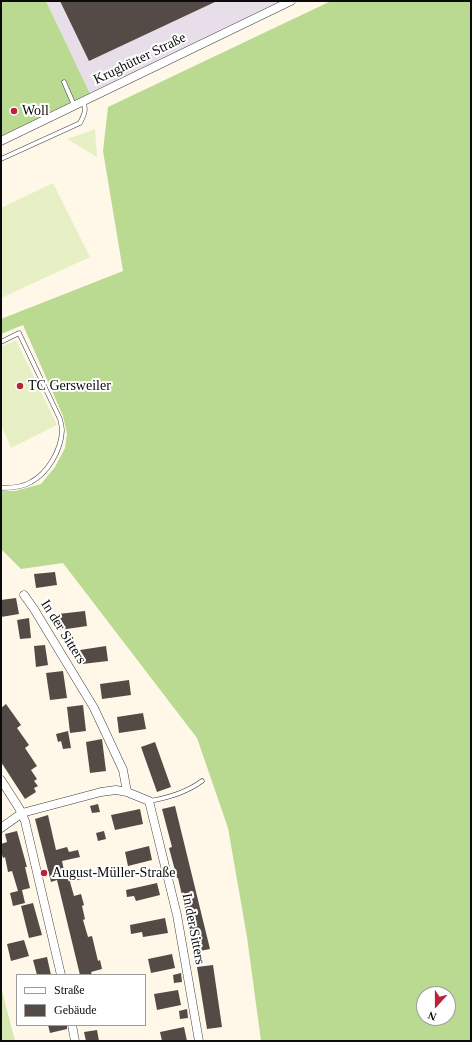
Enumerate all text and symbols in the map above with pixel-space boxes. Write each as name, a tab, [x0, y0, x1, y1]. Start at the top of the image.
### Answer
street label: Krughütter Straße	[91, 29, 189, 89]
place label: Woll	[22, 103, 49, 119]
marker: Woll	[9, 106, 19, 116]
place label: TC Gersweiler	[28, 378, 111, 394]
marker: TC Gersweiler	[15, 381, 25, 391]
street label: In der Sitters	[37, 597, 89, 667]
place label: August-Müller-Straße	[52, 865, 175, 881]
marker: August-Müller-Straße	[39, 868, 49, 878]
street label: In der Sitters	[178, 892, 208, 966]
legend	[16, 974, 146, 1026]
text: Straße	[54, 983, 85, 997]
north arrow	[416, 986, 456, 1026]
text: Gebäude	[54, 1003, 97, 1017]
text: N	[426, 1009, 438, 1023]

